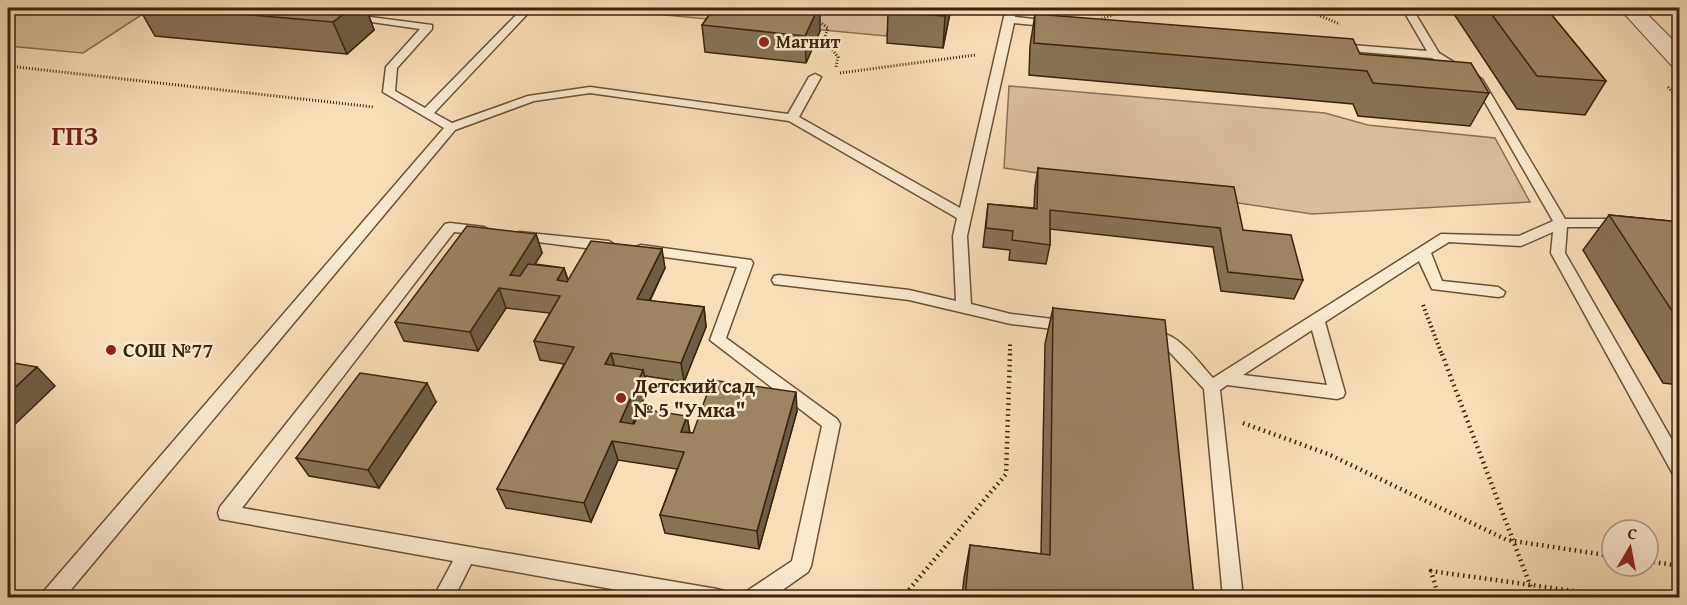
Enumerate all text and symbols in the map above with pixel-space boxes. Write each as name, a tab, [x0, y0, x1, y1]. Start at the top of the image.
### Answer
place label: Магнит	[776, 28, 841, 55]
marker: Магнит	[757, 35, 771, 49]
district label: ГПЗ	[51, 115, 99, 155]
place label: СОШ №77	[123, 334, 213, 365]
marker: СОШ №77	[104, 343, 118, 357]
place label: Детский сад № 5 "Умка"	[632, 370, 755, 425]
marker: Детский сад № 5 "Умка"	[614, 391, 628, 405]
north arrow	[1600, 518, 1660, 578]
text: С	[1626, 521, 1639, 546]

